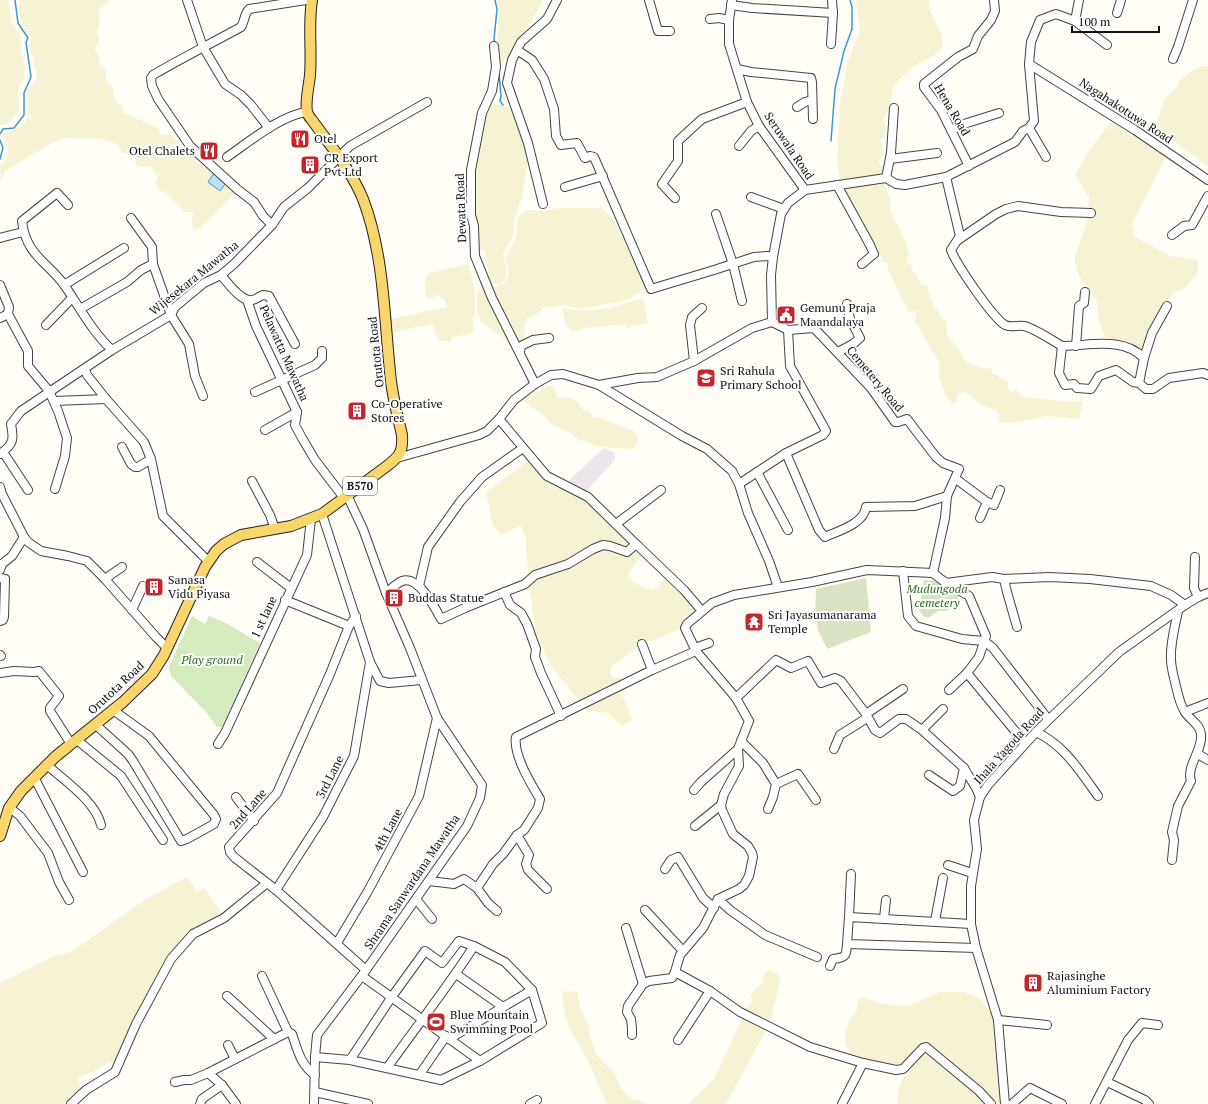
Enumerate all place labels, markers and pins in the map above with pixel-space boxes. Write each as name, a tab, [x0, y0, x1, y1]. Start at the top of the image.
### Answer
restaurant icon: Otel	[289, 128, 311, 150]
place label: Otel	[314, 131, 337, 146]
restaurant icon: Otel Chalets	[198, 140, 220, 162]
place label: Otel Chalets	[129, 143, 195, 158]
place label: CR Export Pvt Ltd	[324, 150, 379, 179]
building icon: CR Export Pvt Ltd	[299, 154, 321, 176]
place label: Gemunu Praja Maandalaya	[800, 300, 876, 329]
public building icon: Gemunu Praja Maandalaya	[775, 304, 797, 326]
place label: Sri Rahula Primary School	[720, 363, 802, 392]
school or university icon: Sri Rahula Primary School	[695, 367, 717, 389]
place label: Co-Operative Stores	[371, 396, 443, 425]
building icon: Co-Operative Stores	[346, 400, 368, 422]
place label: Sanasa Vidu Piyasa	[168, 572, 230, 601]
building icon: Sanasa Vidu Piyasa	[143, 576, 165, 598]
building icon: Buddas Statue	[383, 587, 405, 609]
place label: Buddas Statue	[408, 590, 484, 605]
place label: Sri Jayasumanarama Temple	[768, 607, 877, 636]
temple icon: Sri Jayasumanarama Temple	[743, 611, 765, 633]
place label: Rajasinghe Aluminium Factory	[1047, 968, 1152, 997]
building icon: Rajasinghe Aluminium Factory	[1022, 972, 1044, 994]
place label: Blue Mountain Swimming Pool	[450, 1007, 534, 1036]
sports icon: Blue Mountain Swimming Pool	[425, 1011, 447, 1033]

